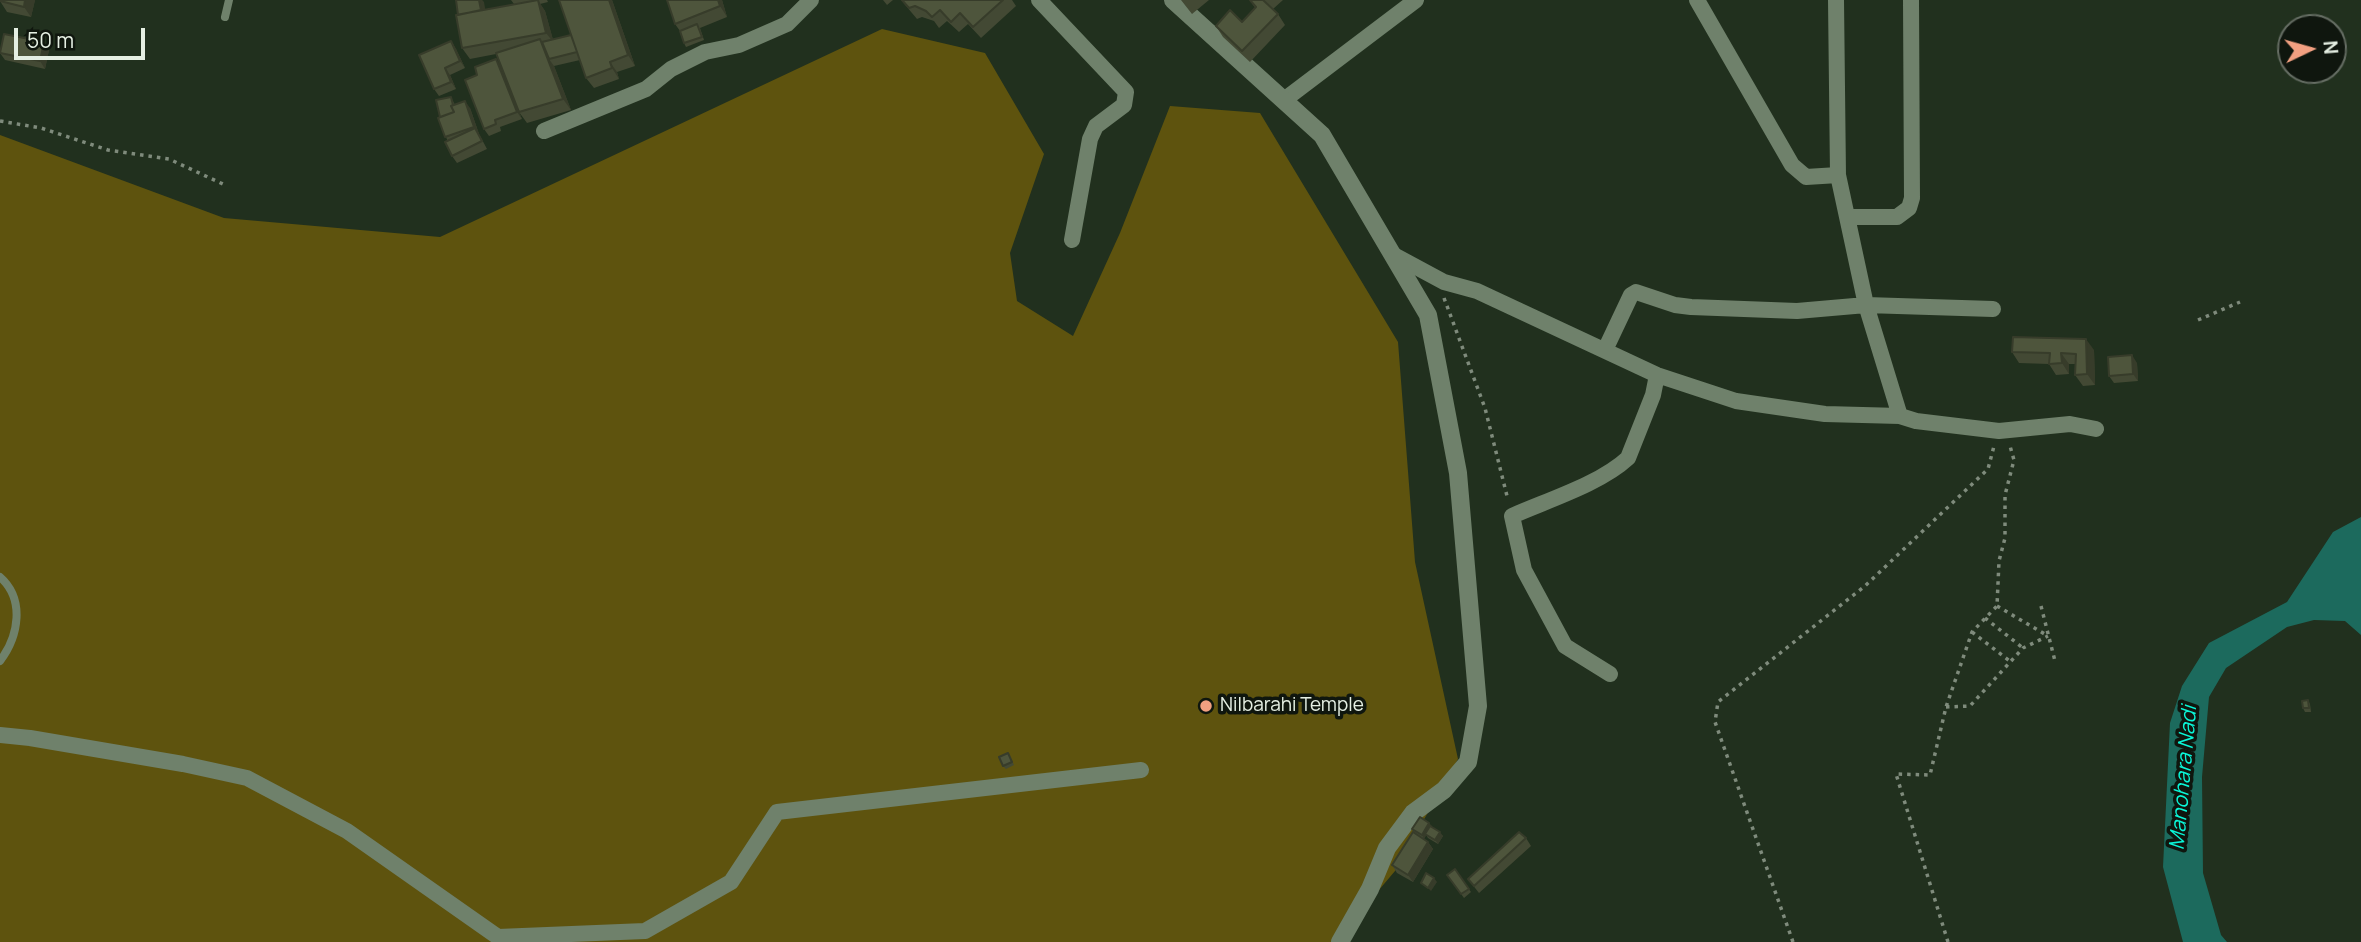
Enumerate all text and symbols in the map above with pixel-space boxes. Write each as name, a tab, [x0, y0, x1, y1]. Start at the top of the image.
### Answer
scale bar	[18, 14, 149, 58]
north arrow	[2277, 14, 2347, 84]
text: 50 m	[27, 26, 74, 54]
text: N	[2317, 39, 2344, 55]
place label: Nilbarahi Temple	[1220, 695, 1364, 717]
marker: Nilbarahi Temple	[1198, 698, 1214, 714]
water label: Manohara Nadi	[2165, 705, 2203, 851]

